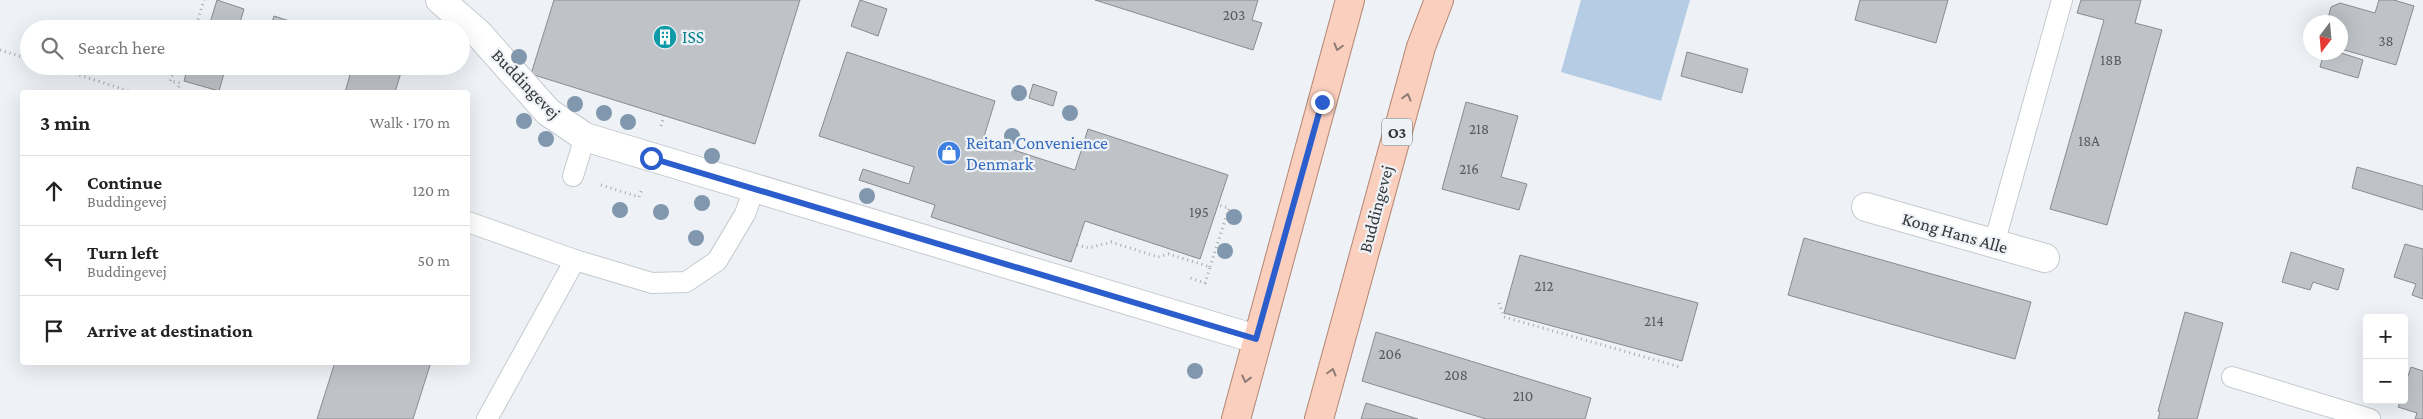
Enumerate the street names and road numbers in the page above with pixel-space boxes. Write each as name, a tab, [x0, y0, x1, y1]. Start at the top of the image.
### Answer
street label: Buddingevej	[487, 45, 564, 124]
road number: O3	[1382, 118, 1412, 146]
street label: Buddingevej	[1355, 163, 1398, 255]
street label: Kong Hans Alle	[1900, 208, 2010, 258]

